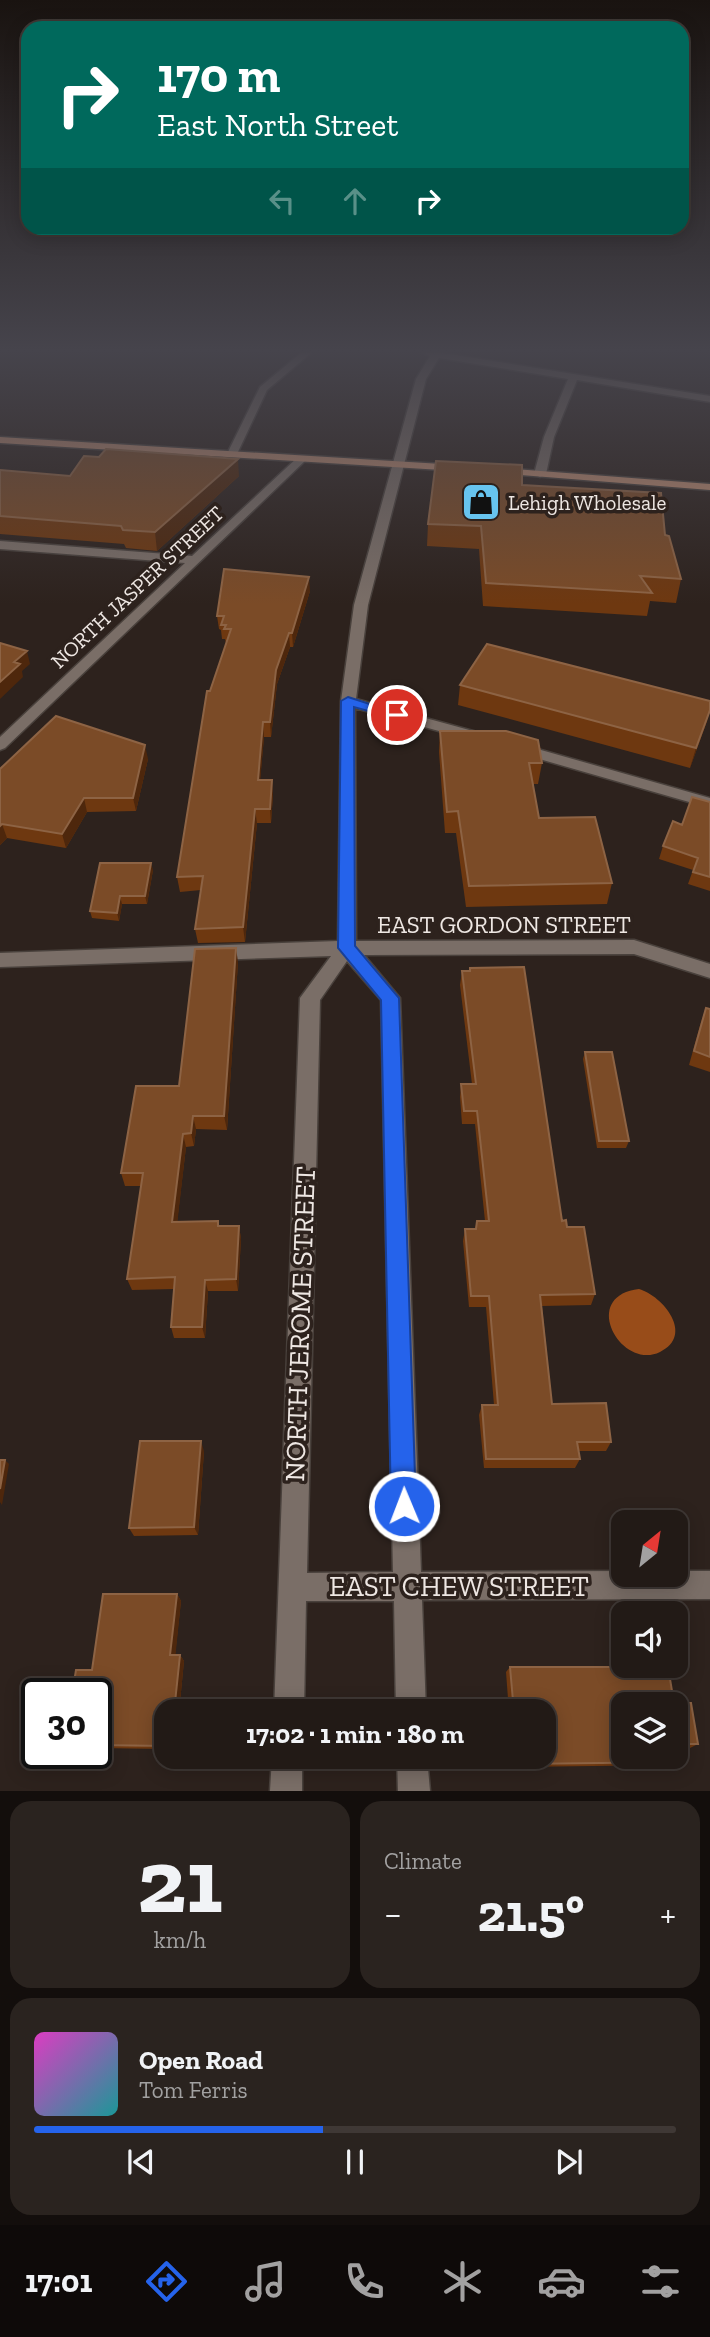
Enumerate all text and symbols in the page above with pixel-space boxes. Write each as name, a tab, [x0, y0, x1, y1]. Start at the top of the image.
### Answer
text: 170 m	[157, 46, 280, 105]
icon: right	[42, 49, 133, 140]
text: East North Street	[157, 106, 398, 144]
icon: left	[263, 182, 301, 220]
icon: ahead	[336, 182, 374, 220]
icon: right	[409, 182, 447, 220]
shop icon: Lehigh Wholesale	[460, 481, 502, 523]
place label: Lehigh Wholesale	[508, 490, 667, 515]
street label: NORTH JASPER STREET	[46, 500, 228, 674]
pin	[367, 685, 427, 745]
icon: arrive	[378, 696, 416, 734]
street label: EAST GORDON STREET	[377, 910, 631, 939]
street label: NORTH JEROME STREET	[278, 1166, 322, 1482]
position arrow	[367, 1469, 441, 1543]
north arrow	[611, 1510, 688, 1587]
map controls	[611, 1510, 688, 1769]
street label: EAST CHEW STREET	[329, 1570, 589, 1603]
button: sound	[611, 1601, 688, 1678]
speed limit sign: 30	[21, 1678, 112, 1769]
button: layers	[611, 1692, 688, 1769]
text: 17:02 · 1 min · 180 m	[246, 1718, 464, 1750]
text: 21	[137, 1826, 223, 1935]
text: Climate	[384, 1847, 462, 1875]
text: 21.5°	[477, 1882, 584, 1944]
text: −	[384, 1891, 402, 1937]
text: +	[660, 1891, 676, 1937]
text: km/h	[154, 1926, 206, 1954]
text: Open Road	[139, 2044, 263, 2076]
text: Tom Ferris	[139, 2076, 248, 2104]
icon: previous	[122, 2143, 160, 2181]
icon: pause	[336, 2143, 374, 2181]
icon: next	[550, 2143, 588, 2181]
icon: directions	[142, 2257, 191, 2306]
icon: music	[241, 2257, 290, 2306]
icon: phone	[340, 2257, 389, 2306]
icon: climate	[438, 2257, 487, 2306]
icon: car	[537, 2257, 586, 2306]
icon: filters	[636, 2257, 685, 2306]
text: 17:01	[25, 2262, 92, 2300]

